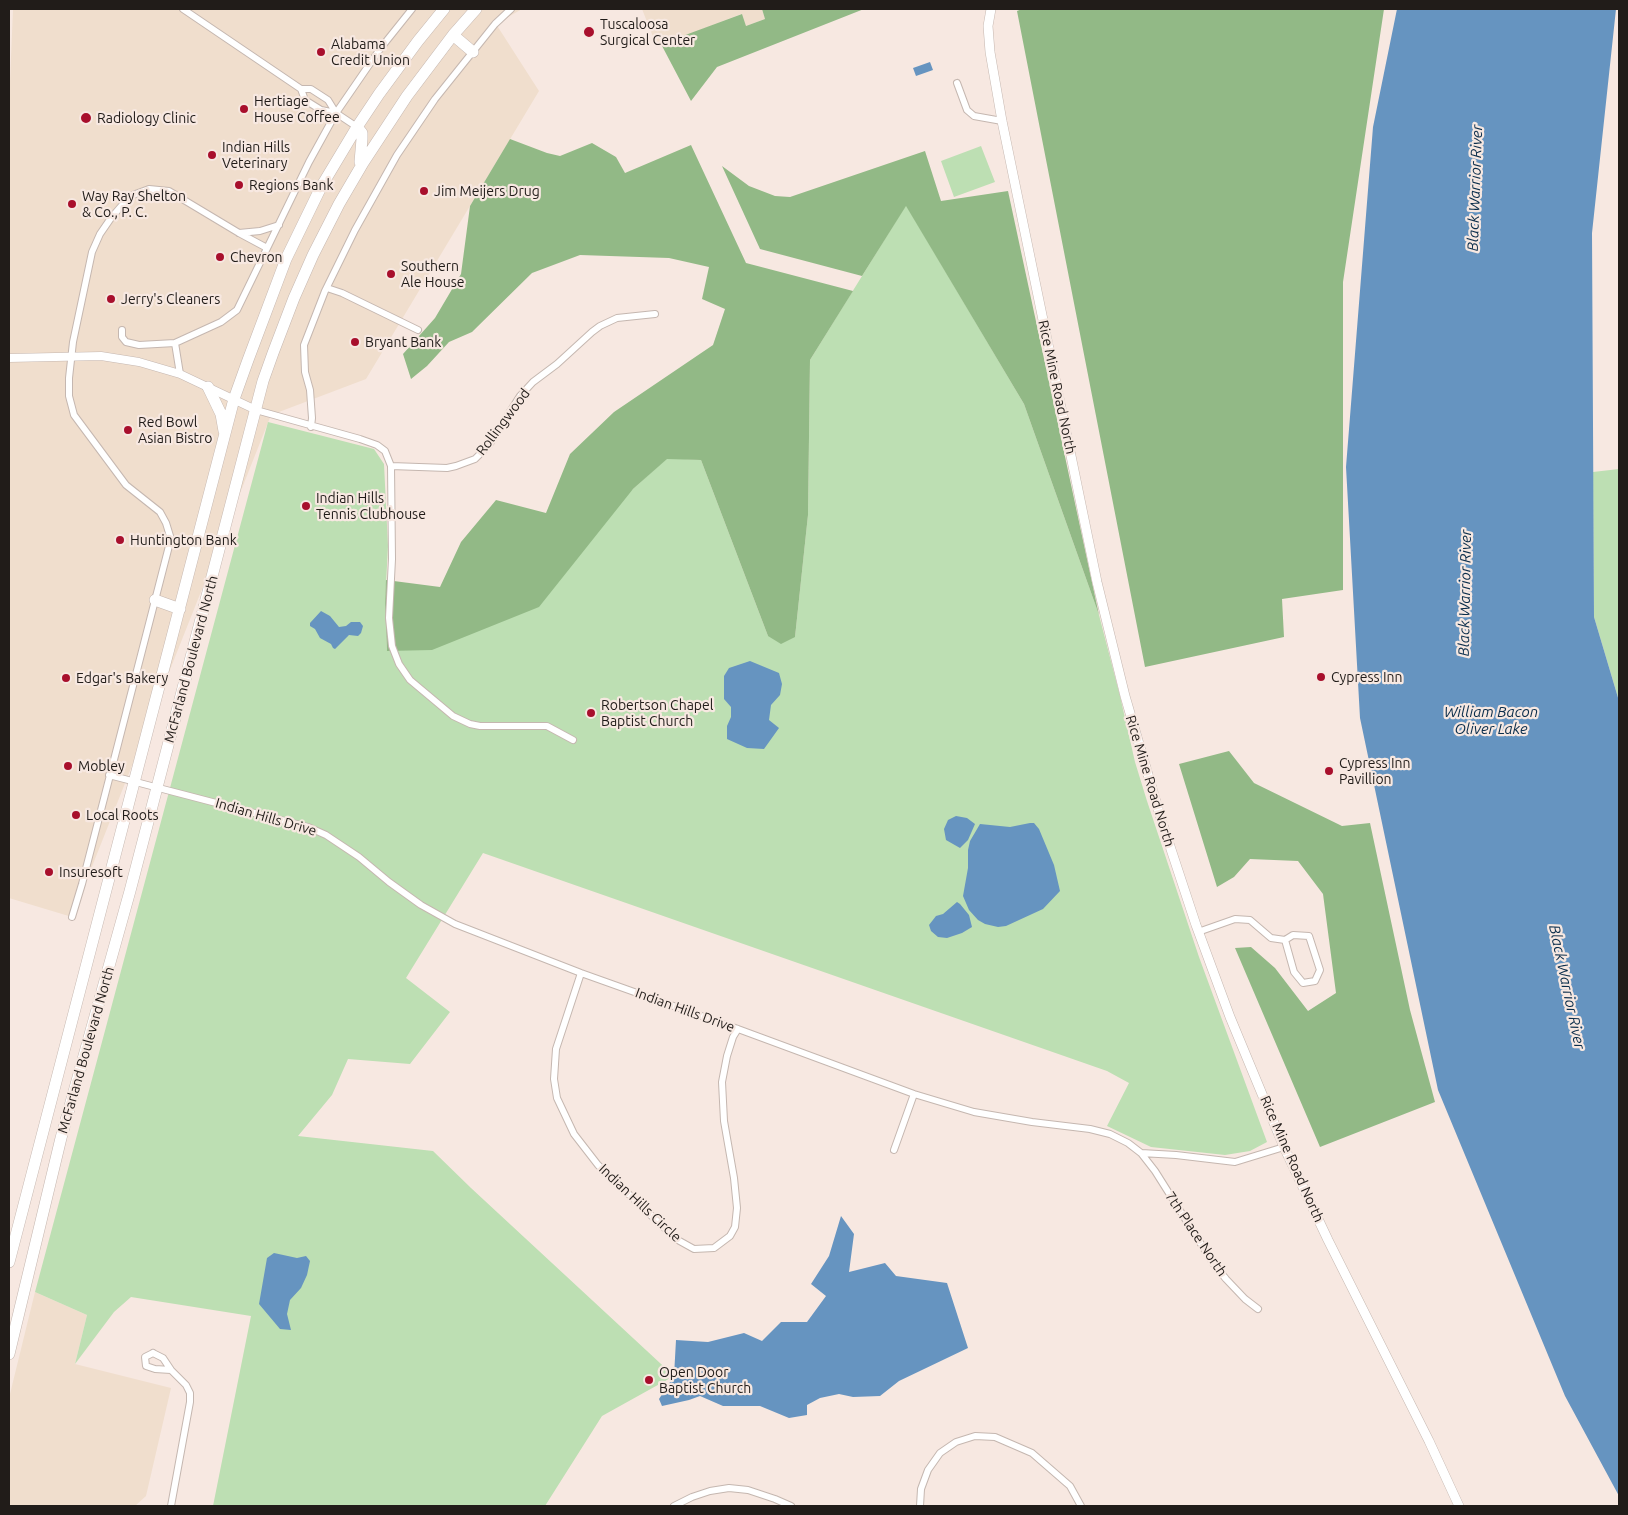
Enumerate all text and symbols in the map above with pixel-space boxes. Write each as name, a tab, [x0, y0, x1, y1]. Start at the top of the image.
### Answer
place label: Tuscaloosa Surgical Center	[600, 16, 695, 48]
marker: Tuscaloosa Surgical Center	[582, 25, 596, 39]
place label: Alabama Credit Union	[331, 36, 410, 68]
marker: Alabama Credit Union	[315, 46, 327, 58]
place label: Hertiage House Coffee	[254, 93, 340, 125]
marker: Hertiage House Coffee	[238, 103, 250, 115]
place label: Radiology Clinic	[97, 110, 196, 126]
marker: Radiology Clinic	[79, 111, 93, 125]
water label: Black Warrior River	[1464, 124, 1486, 252]
place label: Indian Hills Veterinary	[222, 139, 290, 172]
marker: Indian Hills Veterinary	[206, 149, 218, 161]
place label: Regions Bank	[249, 177, 333, 193]
marker: Regions Bank	[233, 179, 245, 191]
place label: Jim Meijers Drug	[434, 183, 540, 199]
marker: Jim Meijers Drug	[418, 185, 430, 197]
place label: Way Ray Shelton & Co., P. C.	[82, 188, 186, 220]
marker: Way Ray Shelton & Co., P. C.	[66, 198, 78, 210]
place label: Chevron	[230, 249, 283, 265]
marker: Chevron	[214, 251, 226, 263]
place label: Southern Ale House	[401, 258, 464, 290]
marker: Southern Ale House	[385, 268, 397, 280]
place label: Jerry's Cleaners	[121, 291, 220, 307]
marker: Jerry's Cleaners	[105, 293, 117, 305]
street label: Rice Mine Road North	[1035, 318, 1079, 456]
place label: Bryant Bank	[365, 334, 441, 350]
marker: Bryant Bank	[349, 336, 361, 348]
street label: Rollingwood	[472, 385, 534, 459]
place label: Red Bowl Asian Bistro	[138, 414, 213, 447]
marker: Red Bowl Asian Bistro	[122, 424, 134, 436]
place label: Indian Hills Tennis Clubhouse	[316, 490, 426, 522]
marker: Indian Hills Tennis Clubhouse	[300, 500, 312, 512]
water label: Black Warrior River	[1455, 530, 1475, 656]
place label: Huntington Bank	[130, 532, 237, 548]
marker: Huntington Bank	[114, 534, 126, 546]
street label: McFarland Boulevard North	[161, 574, 221, 744]
place label: Cypress Inn	[1331, 669, 1402, 685]
place label: Edgar's Bakery	[76, 670, 168, 686]
marker: Cypress Inn	[1315, 671, 1327, 683]
marker: Edgar's Bakery	[60, 672, 72, 684]
place label: Robertson Chapel Baptist Church	[601, 697, 713, 730]
water label: William Bacon Oliver Lake	[1444, 703, 1538, 738]
marker: Robertson Chapel Baptist Church	[585, 707, 597, 719]
street label: Rice Mine Road North	[1122, 713, 1178, 849]
place label: Cypress Inn Pavillion	[1339, 755, 1410, 788]
place label: Mobley	[78, 758, 125, 774]
marker: Mobley	[62, 760, 74, 772]
marker: Cypress Inn Pavillion	[1323, 765, 1335, 777]
street label: Indian Hills Drive	[213, 795, 319, 839]
place label: Local Roots	[86, 807, 159, 823]
marker: Local Roots	[70, 809, 82, 821]
place label: Insuresoft	[59, 864, 123, 880]
marker: Insuresoft	[43, 866, 55, 878]
water label: Black Warrior River	[1545, 923, 1589, 1051]
street label: McFarland Boulevard North	[54, 965, 118, 1135]
street label: Indian Hills Drive	[633, 984, 737, 1036]
street label: Rice Mine Road North	[1257, 1093, 1327, 1225]
street label: Indian Hills Circle	[595, 1161, 685, 1245]
street label: 7th Place North	[1162, 1189, 1230, 1279]
place label: Open Door Baptist Church	[659, 1364, 751, 1396]
marker: Open Door Baptist Church	[643, 1374, 655, 1386]

